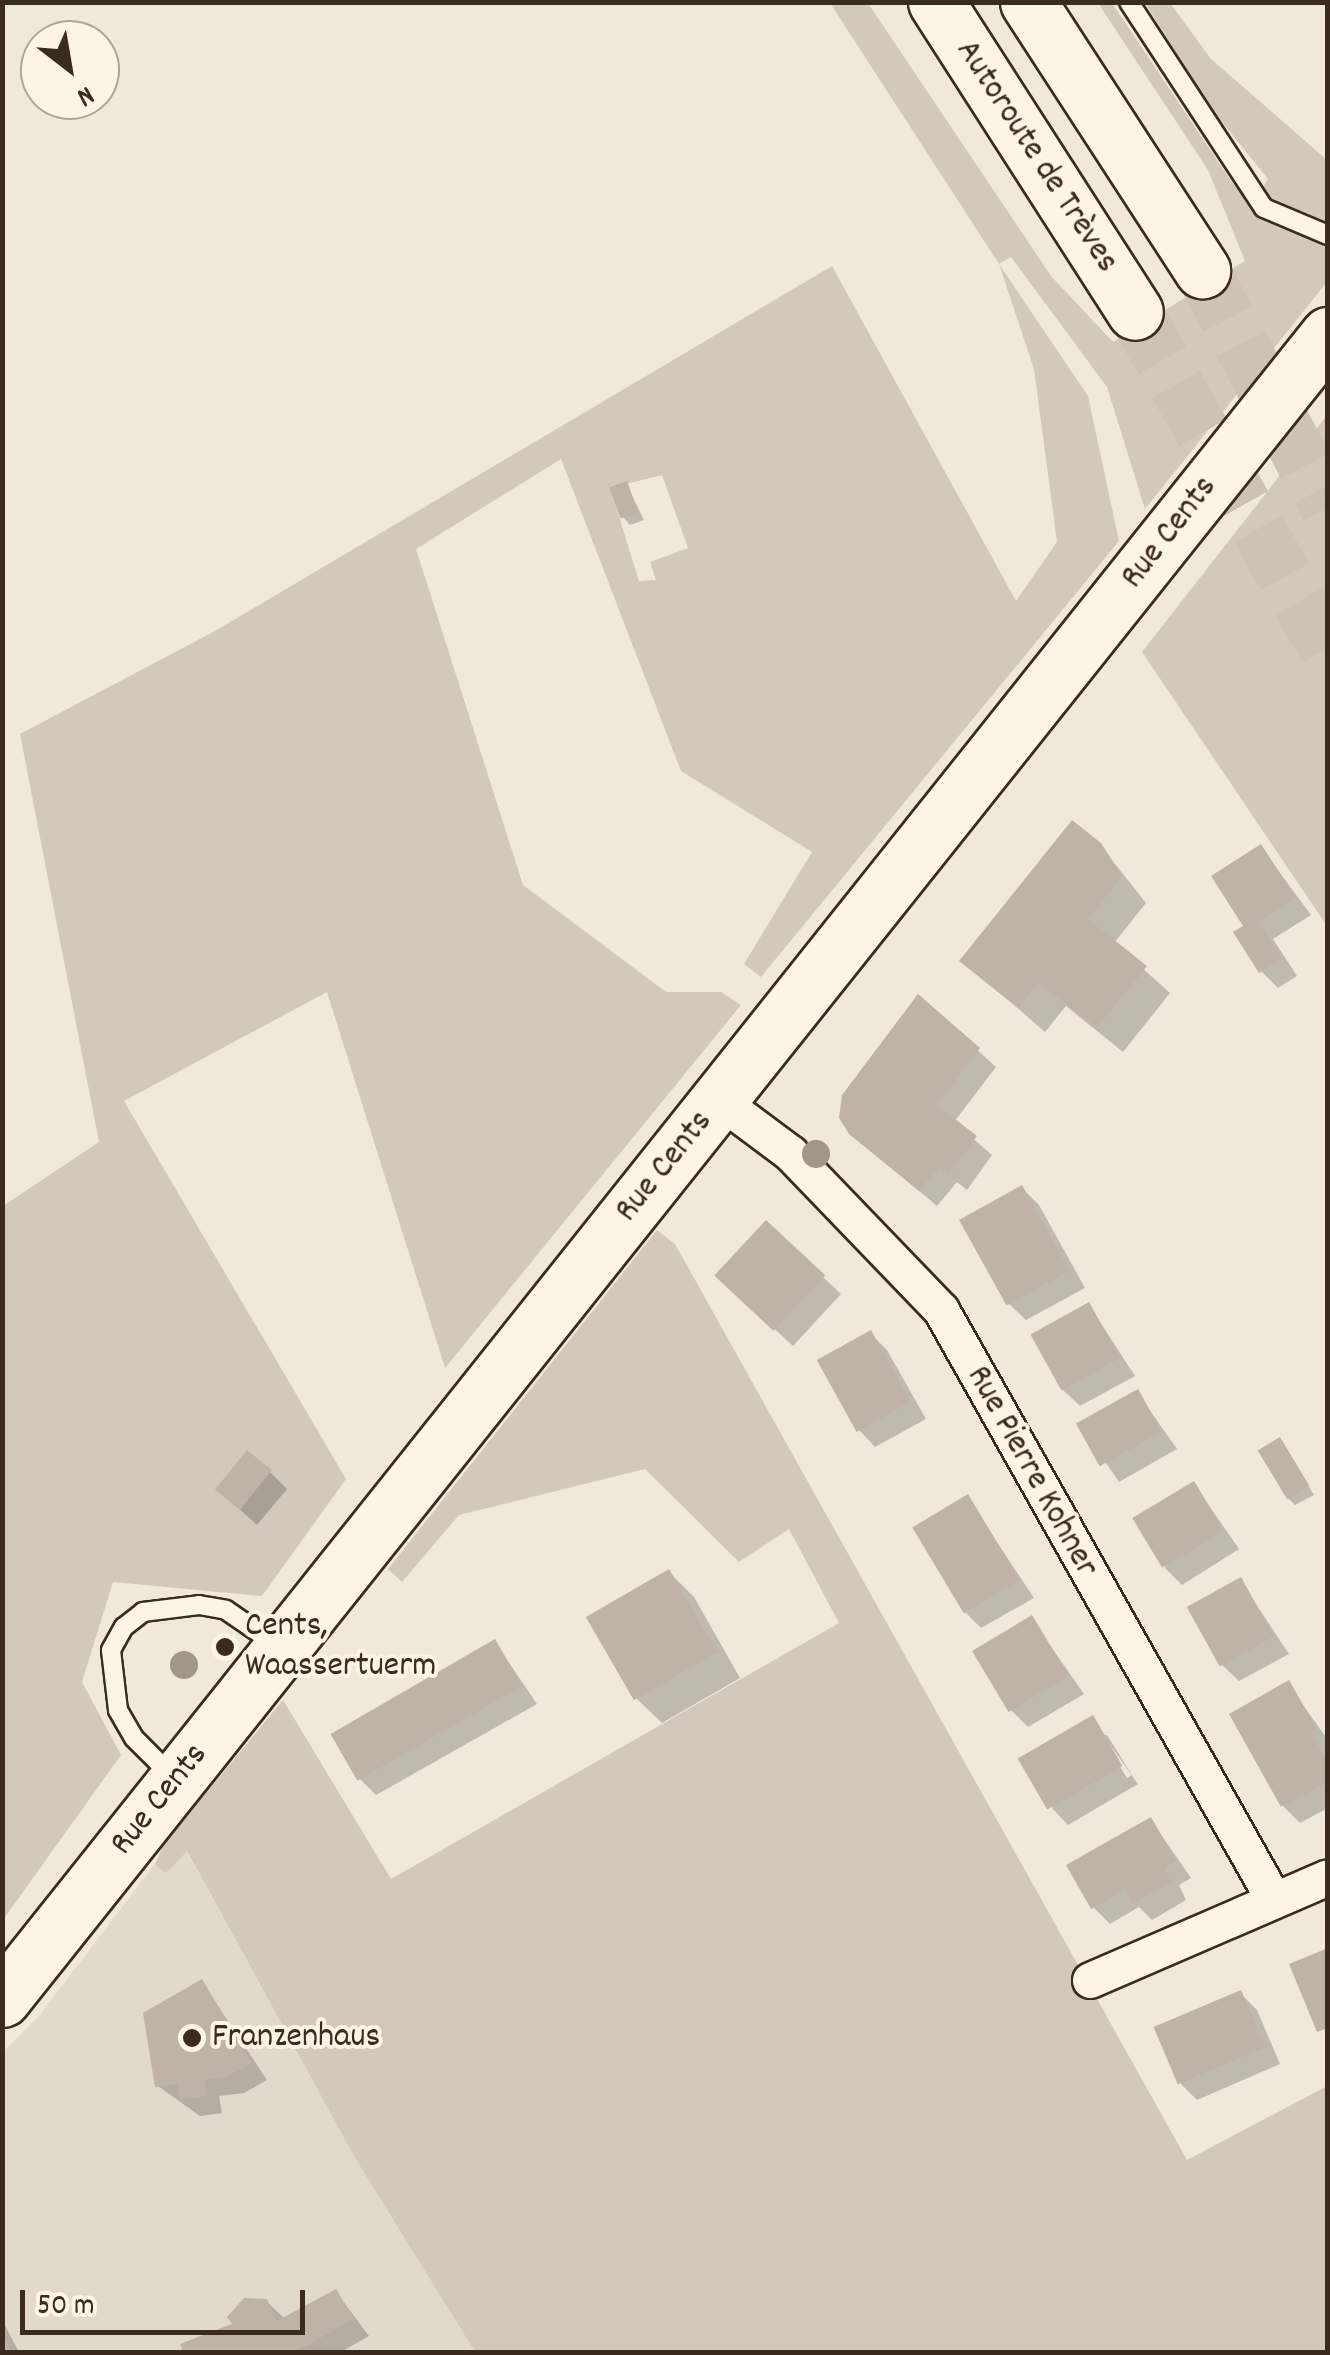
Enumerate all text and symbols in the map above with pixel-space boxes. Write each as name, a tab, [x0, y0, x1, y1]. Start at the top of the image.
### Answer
north arrow	[20, 20, 120, 120]
street label: Autoroute de Trèves	[945, 33, 1127, 281]
text: N	[68, 73, 101, 115]
street label: Rue Cents	[1113, 468, 1227, 598]
street label: Rue Cents	[607, 1102, 723, 1232]
street label: Rue Pierre Kohner	[956, 1359, 1106, 1585]
place label: Cents, Waassertuerm	[245, 1606, 436, 1688]
marker: Cents, Waassertuerm	[214, 1636, 236, 1658]
street label: Rue Cents	[102, 1735, 218, 1865]
place label: Franzenhaus	[212, 2017, 380, 2059]
marker: Franzenhaus	[181, 2027, 203, 2049]
scale bar	[25, 2270, 310, 2332]
text: 50 m	[37, 2286, 95, 2329]

